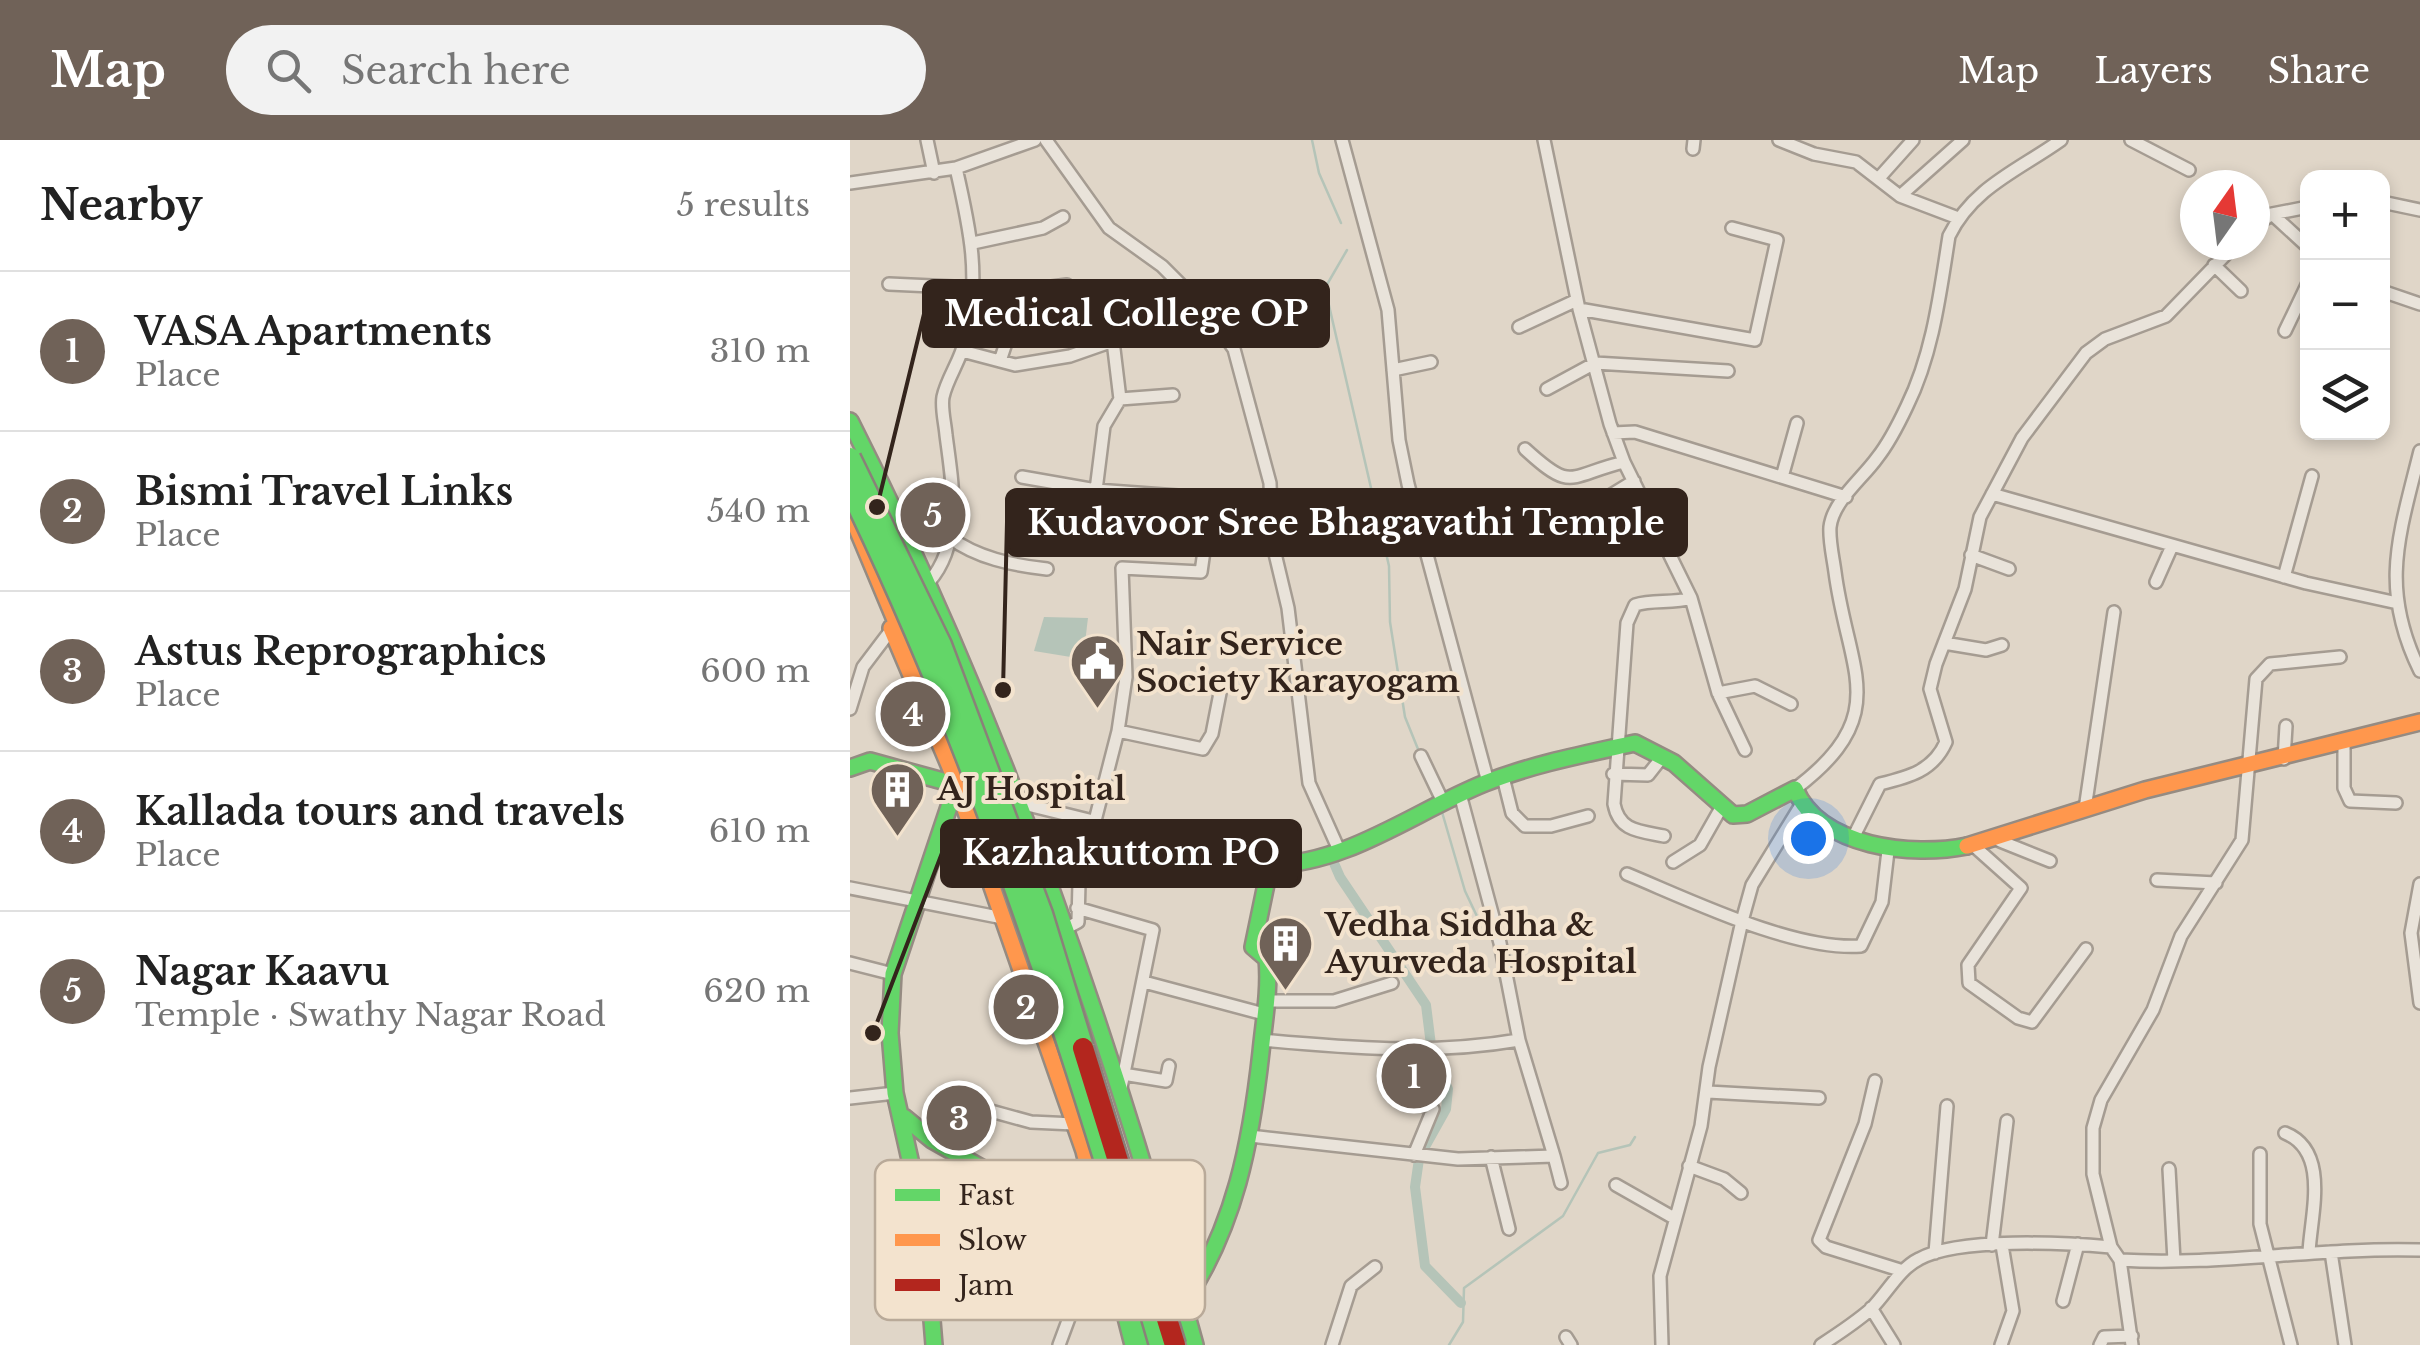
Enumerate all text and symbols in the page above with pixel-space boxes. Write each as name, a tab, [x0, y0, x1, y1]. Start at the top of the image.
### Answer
search box	[226, 25, 926, 115]
text: Map	[50, 40, 166, 100]
icon: search	[261, 43, 316, 98]
text: Search here	[341, 47, 571, 94]
text: Map	[1958, 49, 2039, 92]
text: Layers	[2094, 49, 2213, 92]
text: Share	[2268, 49, 2370, 92]
north arrow	[2180, 170, 2270, 260]
map controls	[2300, 170, 2390, 440]
button: +	[2300, 170, 2390, 260]
text: Nearby	[40, 179, 203, 231]
text: 5 results	[676, 185, 810, 225]
button: −	[2300, 260, 2390, 350]
callout: Medical College OP	[924, 281, 1328, 346]
text: Medical College OP	[944, 292, 1308, 335]
text: VASA Apartments	[135, 308, 492, 355]
text: 1	[66, 331, 79, 371]
text: 310 m	[710, 331, 810, 371]
button: layers	[2300, 350, 2390, 440]
text: Place	[135, 355, 221, 395]
text: Bismi Travel Links	[135, 468, 513, 515]
pin: 5	[901, 478, 966, 552]
callout: Kudavoor Sree Bhagavathi Temple	[1007, 490, 1686, 555]
text: 2	[62, 491, 83, 531]
text: 540 m	[707, 491, 810, 531]
text: Kudavoor Sree Bhagavathi Temple	[1027, 501, 1665, 544]
text: Place	[135, 515, 221, 555]
place label: Nair Service Society Karayogam	[1136, 624, 1460, 701]
text: Astus Reprographics	[135, 628, 546, 675]
public building icon: Nair Service Society Karayogam	[1067, 632, 1127, 711]
text: 3	[62, 651, 83, 691]
text: 600 m	[700, 651, 810, 691]
text: Place	[135, 675, 221, 715]
pin: 4	[880, 676, 946, 752]
building icon: AJ Hospital	[868, 759, 928, 838]
place label: AJ Hospital	[936, 769, 1126, 809]
text: Kallada tours and travels	[135, 788, 625, 835]
text: 4	[62, 811, 83, 851]
text: 610 m	[709, 811, 810, 851]
your location	[1783, 813, 1834, 864]
callout: Kazhakuttom PO	[942, 821, 1300, 886]
text: Kazhakuttom PO	[962, 831, 1280, 874]
text: Place	[135, 835, 221, 875]
place label: Vedha Siddha & Ayurveda Hospital	[1324, 905, 1637, 982]
building icon: Vedha Siddha & Ayurveda Hospital	[1256, 913, 1316, 992]
text: Nagar Kaavu	[135, 948, 389, 995]
pin: 2	[994, 970, 1058, 1044]
text: 5	[63, 971, 82, 1011]
text: 620 m	[703, 971, 810, 1011]
text: Temple · Swathy Nagar Road	[135, 995, 606, 1035]
pin: 1	[1382, 1038, 1446, 1114]
pin: 3	[926, 1080, 992, 1156]
legend	[875, 1160, 1205, 1320]
text: Fast	[958, 1178, 1015, 1213]
text: Slow	[958, 1223, 1027, 1258]
text: Jam	[954, 1268, 1014, 1303]

